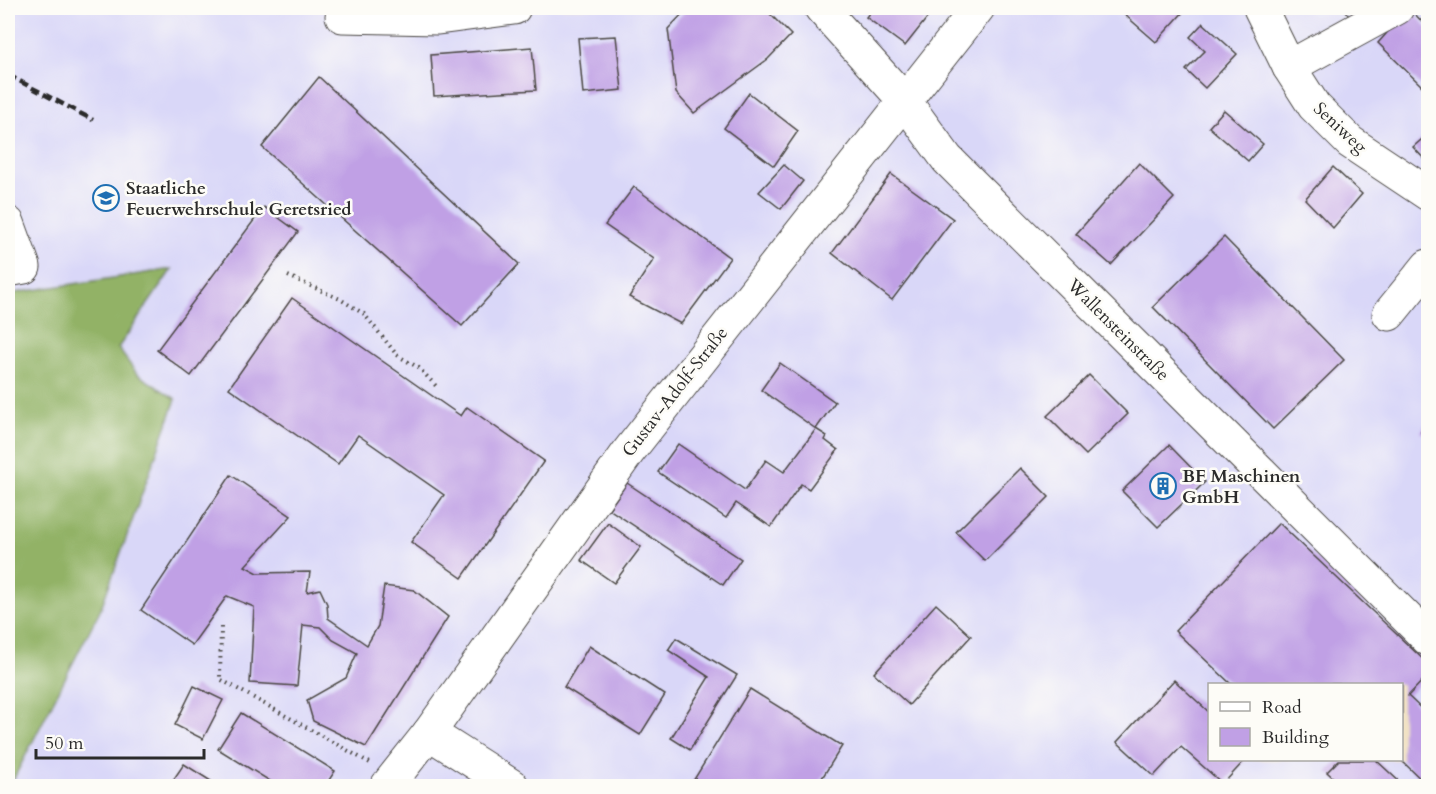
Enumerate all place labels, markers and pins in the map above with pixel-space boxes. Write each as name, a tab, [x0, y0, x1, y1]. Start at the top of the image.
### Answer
place label: Staatliche Feuerwehrschule Geretsried	[126, 176, 352, 222]
school or university icon: Staatliche Feuerwehrschule Geretsried	[91, 183, 121, 213]
place label: BF Maschinen GmbH	[1182, 464, 1301, 510]
building icon: BF Maschinen GmbH	[1148, 471, 1178, 501]

